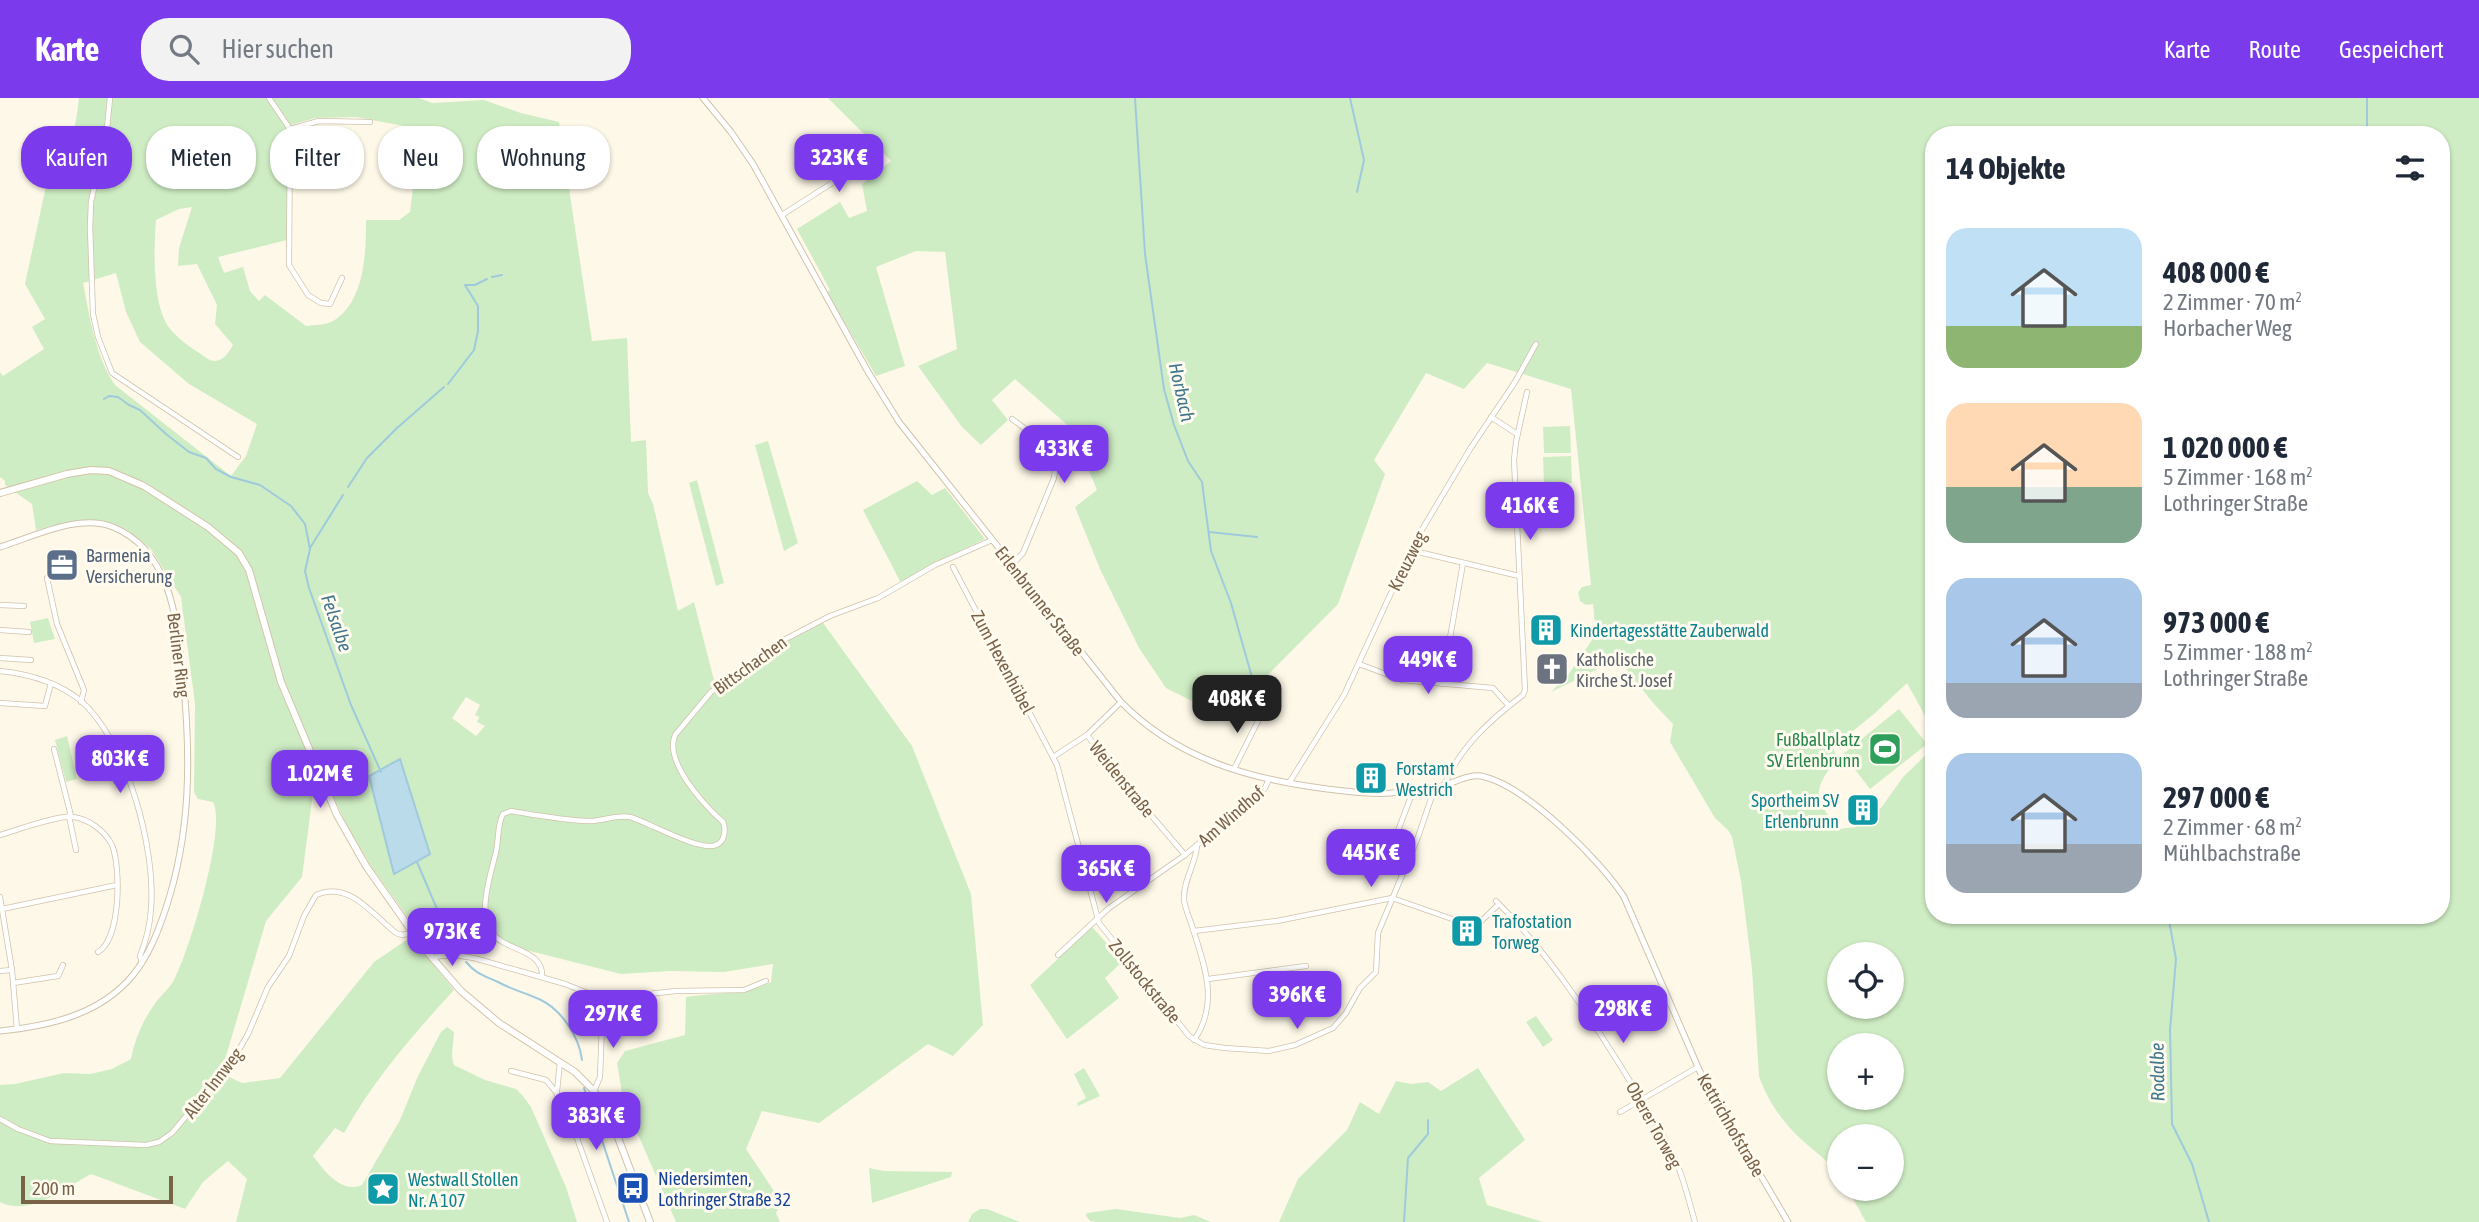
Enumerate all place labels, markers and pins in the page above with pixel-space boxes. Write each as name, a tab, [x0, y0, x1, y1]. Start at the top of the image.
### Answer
pin: 323K €	[782, 134, 896, 194]
pin: 433K €	[1007, 426, 1121, 485]
pin: 416K €	[1473, 482, 1587, 542]
place label: Barmenia Versicherung	[86, 545, 173, 587]
office icon: Barmenia Versicherung	[43, 546, 81, 584]
building icon: Kindertagesstätte Zauberwald	[1527, 611, 1565, 649]
place label: Kindertagesstätte Zauberwald	[1570, 620, 1769, 641]
pin: 449K €	[1371, 636, 1485, 696]
place label: Katholische Kirche St. Josef	[1576, 649, 1672, 691]
church icon: Katholische Kirche St. Josef	[1533, 650, 1571, 688]
pin: 408K €	[1180, 676, 1294, 735]
place label: Fußballplatz SV Erlenbrunn	[1767, 729, 1861, 771]
sports icon: Fußballplatz SV Erlenbrunn	[1866, 730, 1904, 768]
pin: 803K €	[63, 736, 177, 795]
pin: 1.02M €	[255, 750, 385, 810]
place label: Forstamt Westrich	[1396, 758, 1455, 800]
building icon: Forstamt Westrich	[1352, 759, 1390, 797]
place label: Sportheim SV Erlenbrunn	[1751, 790, 1839, 832]
building icon: Sportheim SV Erlenbrunn	[1844, 791, 1882, 829]
pin: 445K €	[1314, 830, 1428, 889]
pin: 365K €	[1049, 846, 1163, 905]
pin: 973K €	[395, 908, 509, 968]
place label: Trafostation Torweg	[1492, 911, 1572, 953]
building icon: Trafostation Torweg	[1448, 912, 1486, 950]
pin: 396K €	[1240, 972, 1354, 1031]
pin: 298K €	[1566, 986, 1680, 1045]
pin: 297K €	[556, 990, 670, 1050]
pin: 383K €	[539, 1093, 653, 1152]
place label: Niedersimten, Lothringer Straße 32	[658, 1168, 791, 1210]
place label: Westwall Stollen Nr. A 107	[408, 1169, 518, 1211]
bus stop icon: Niedersimten, Lothringer Straße 32	[614, 1169, 652, 1207]
place icon: Westwall Stollen Nr. A 107	[364, 1170, 402, 1208]

